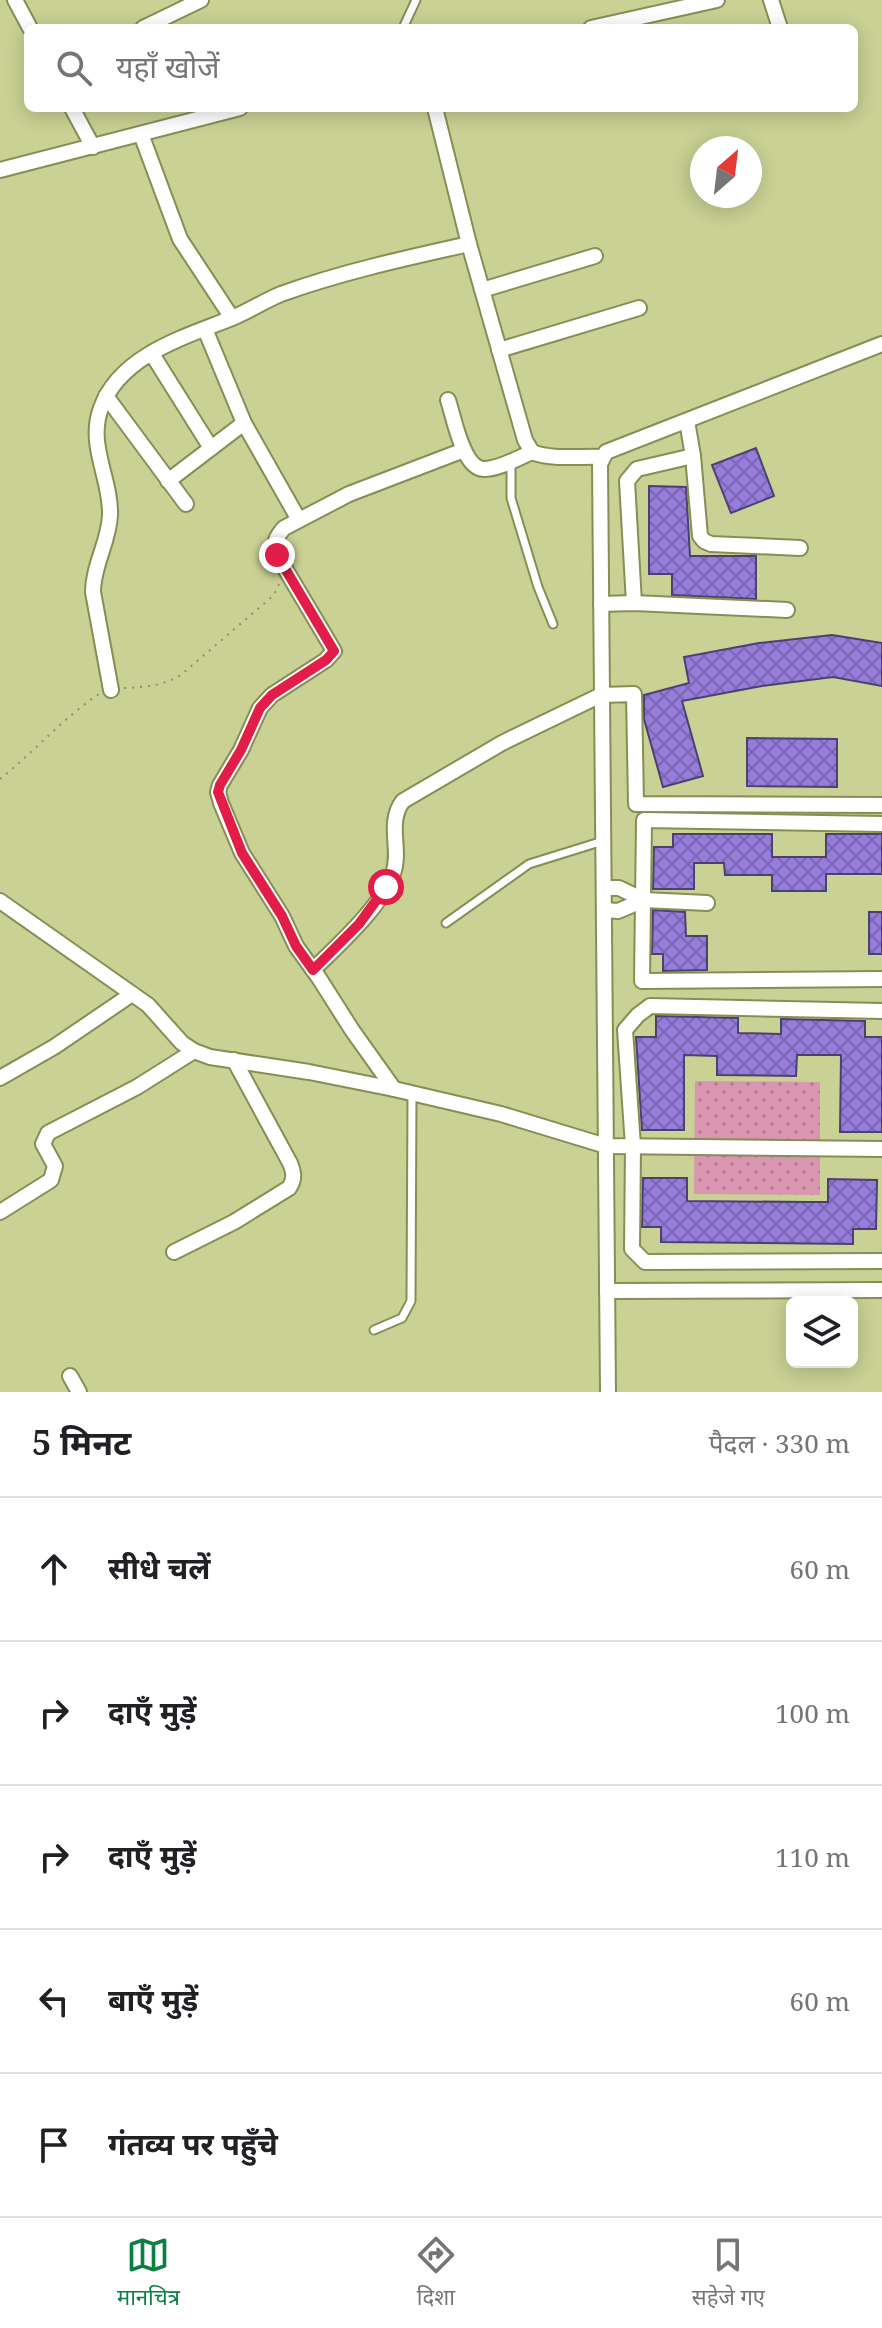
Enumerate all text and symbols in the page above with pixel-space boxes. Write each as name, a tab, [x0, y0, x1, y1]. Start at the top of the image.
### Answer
search box	[24, 24, 858, 112]
icon: search	[52, 46, 96, 90]
text: यहाँ खोजें	[116, 46, 219, 87]
north arrow	[690, 136, 762, 208]
route end	[259, 537, 295, 573]
route start	[368, 869, 404, 905]
map controls	[786, 1296, 858, 1368]
button: layers	[786, 1296, 858, 1368]
text: 5 मिनट	[32, 1419, 131, 1465]
text: पैदल · 330 m	[709, 1425, 850, 1461]
icon: ahead	[32, 1547, 76, 1591]
text: सीधे चलें	[108, 1547, 210, 1588]
text: 60 m	[790, 1551, 850, 1587]
icon: right	[32, 1691, 76, 1735]
text: दाएँ मुड़ें	[108, 1691, 196, 1732]
text: 100 m	[775, 1695, 850, 1731]
icon: right	[32, 1835, 76, 1879]
text: दाएँ मुड़ें	[108, 1835, 196, 1876]
text: 110 m	[775, 1839, 850, 1875]
icon: left	[32, 1979, 76, 2023]
text: बाएँ मुड़ें	[108, 1979, 198, 2020]
text: 60 m	[790, 1983, 850, 2019]
icon: arrive	[32, 2123, 76, 2167]
text: गंतव्य पर पहुँचे	[108, 2123, 278, 2164]
tab: मानचित्र	[117, 2233, 180, 2314]
tab: दिशा	[414, 2233, 458, 2314]
tab: सहेजे गए	[692, 2233, 765, 2314]

